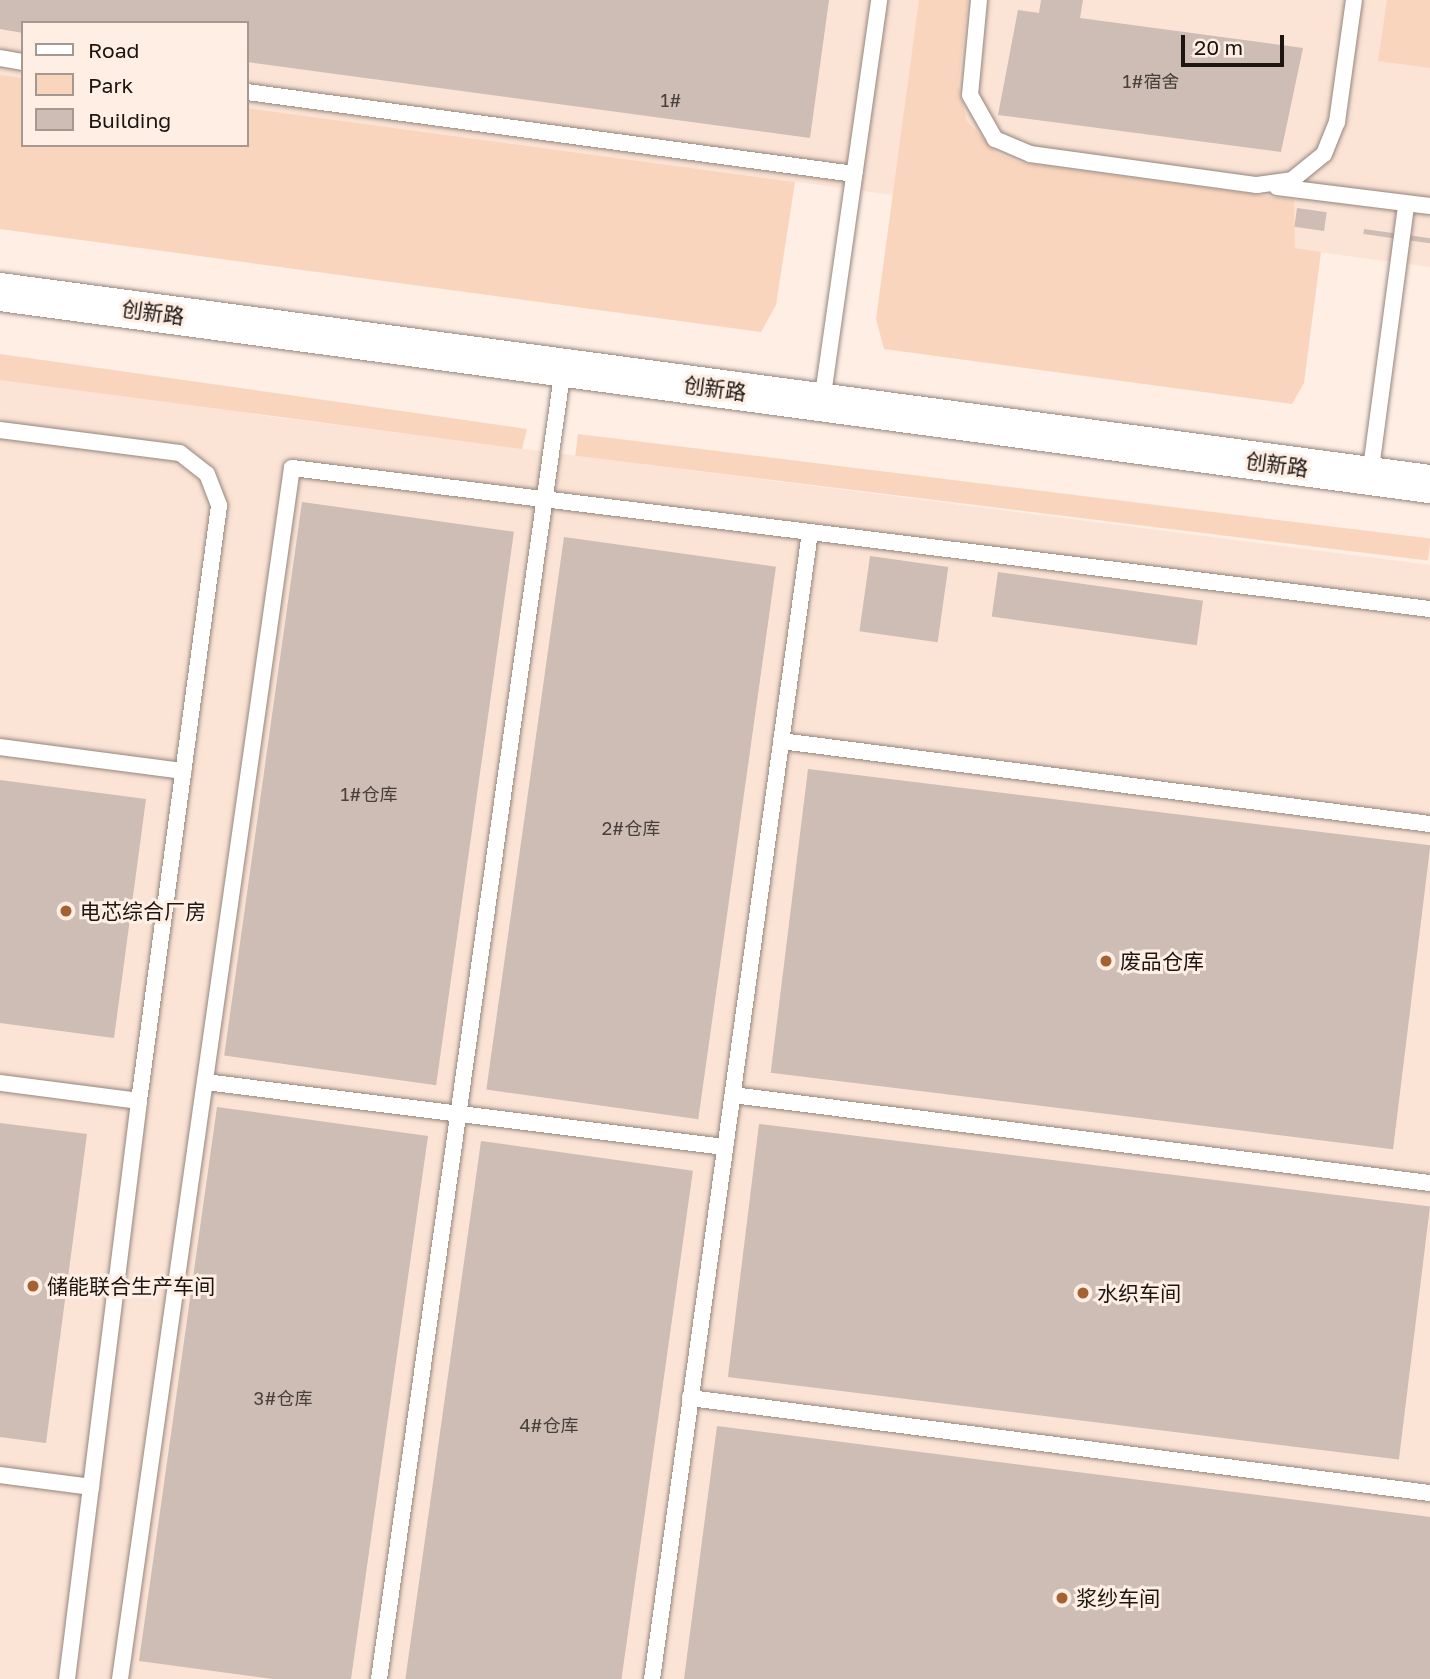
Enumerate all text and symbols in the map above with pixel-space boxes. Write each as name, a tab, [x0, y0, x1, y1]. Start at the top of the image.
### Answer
legend	[21, 21, 248, 147]
scale bar	[1185, 21, 1288, 65]
text: 20 m	[1194, 34, 1243, 60]
text: Road	[88, 37, 139, 63]
house number: 1#宿舍	[1123, 70, 1179, 92]
text: Park	[88, 72, 133, 98]
house number: 1#	[661, 89, 681, 111]
text: Building	[88, 107, 171, 133]
street label: 创新路	[120, 295, 186, 329]
street label: 创新路	[682, 371, 748, 405]
street label: 创新路	[1244, 447, 1310, 481]
house number: 1#仓库	[341, 783, 397, 805]
house number: 2#仓库	[602, 817, 660, 839]
place label: 电芯综合厂房	[80, 898, 206, 924]
marker: 电芯综合厂房	[58, 903, 74, 919]
place label: 废品仓库	[1120, 948, 1204, 974]
marker: 废品仓库	[1098, 953, 1114, 969]
place label: 储能联合生产车间	[47, 1273, 215, 1299]
marker: 储能联合生产车间	[25, 1278, 41, 1294]
place label: 水织车间	[1097, 1280, 1181, 1306]
marker: 水织车间	[1075, 1285, 1091, 1301]
house number: 3#仓库	[254, 1387, 312, 1409]
house number: 4#仓库	[519, 1414, 579, 1436]
place label: 浆纱车间	[1076, 1585, 1160, 1611]
marker: 浆纱车间	[1054, 1590, 1070, 1606]

